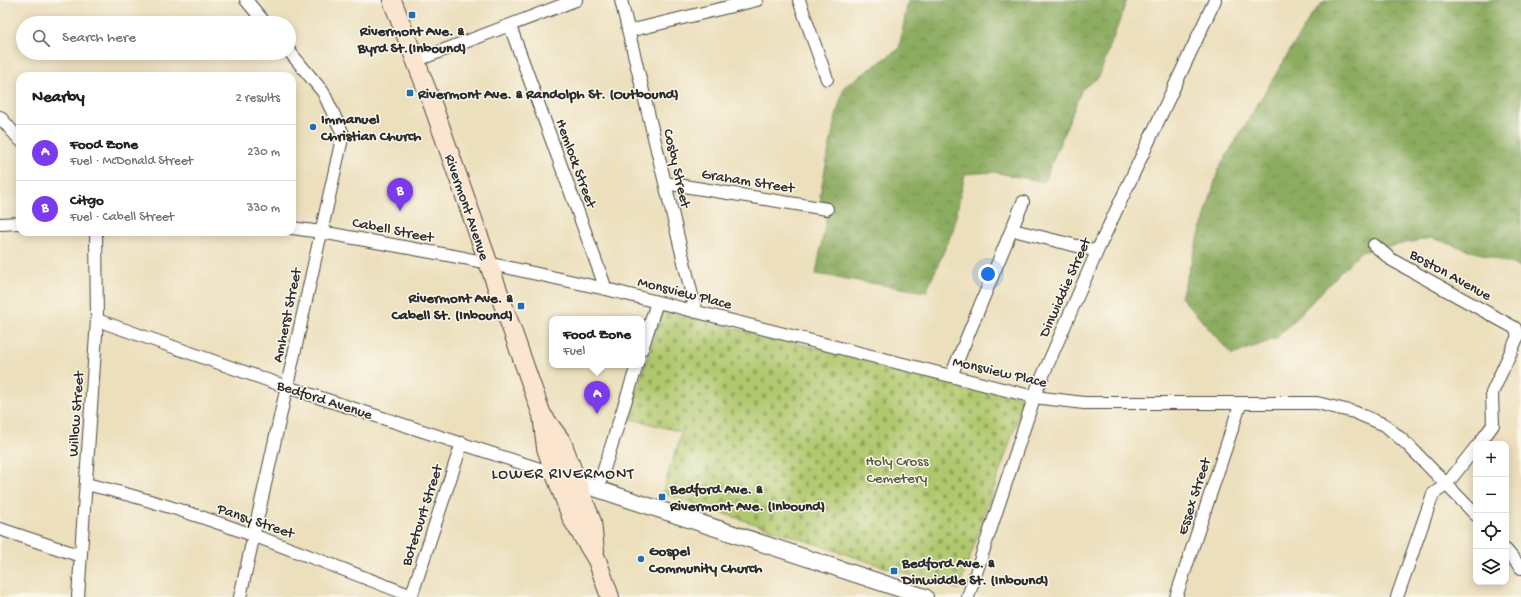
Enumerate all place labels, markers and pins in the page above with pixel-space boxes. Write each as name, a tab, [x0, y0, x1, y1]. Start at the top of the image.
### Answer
marker: Rivermont Ave. & Byrd St.(Inbound)	[407, 10, 417, 20]
place label: Rivermont Ave. & Byrd St.(Inbound)	[357, 23, 466, 58]
place label: Rivermont Ave. & Randolph St. (Outbound)	[417, 86, 679, 104]
marker: Rivermont Ave. & Randolph St. (Outbound)	[405, 88, 415, 98]
place label: Immanuel Christian Church	[320, 111, 421, 146]
marker: Immanuel Christian Church	[308, 122, 318, 132]
pin: B	[387, 178, 413, 211]
place label: Rivermont Ave. & Cabell St. (Inbound)	[390, 290, 514, 325]
marker: Rivermont Ave. & Cabell St. (Inbound)	[516, 301, 526, 311]
pin: A	[584, 381, 610, 414]
place label: Bedford Ave. & Rivermont Ave. (Inbound)	[669, 481, 825, 516]
marker: Bedford Ave. & Rivermont Ave. (Inbound)	[657, 492, 667, 502]
place label: Gospel Community Church	[648, 543, 762, 578]
marker: Gospel Community Church	[636, 554, 646, 564]
place label: Bedford Ave. & Dinwiddle St. (Inbound)	[900, 555, 1048, 590]
marker: Bedford Ave. & Dinwiddle St. (Inbound)	[889, 566, 899, 576]

